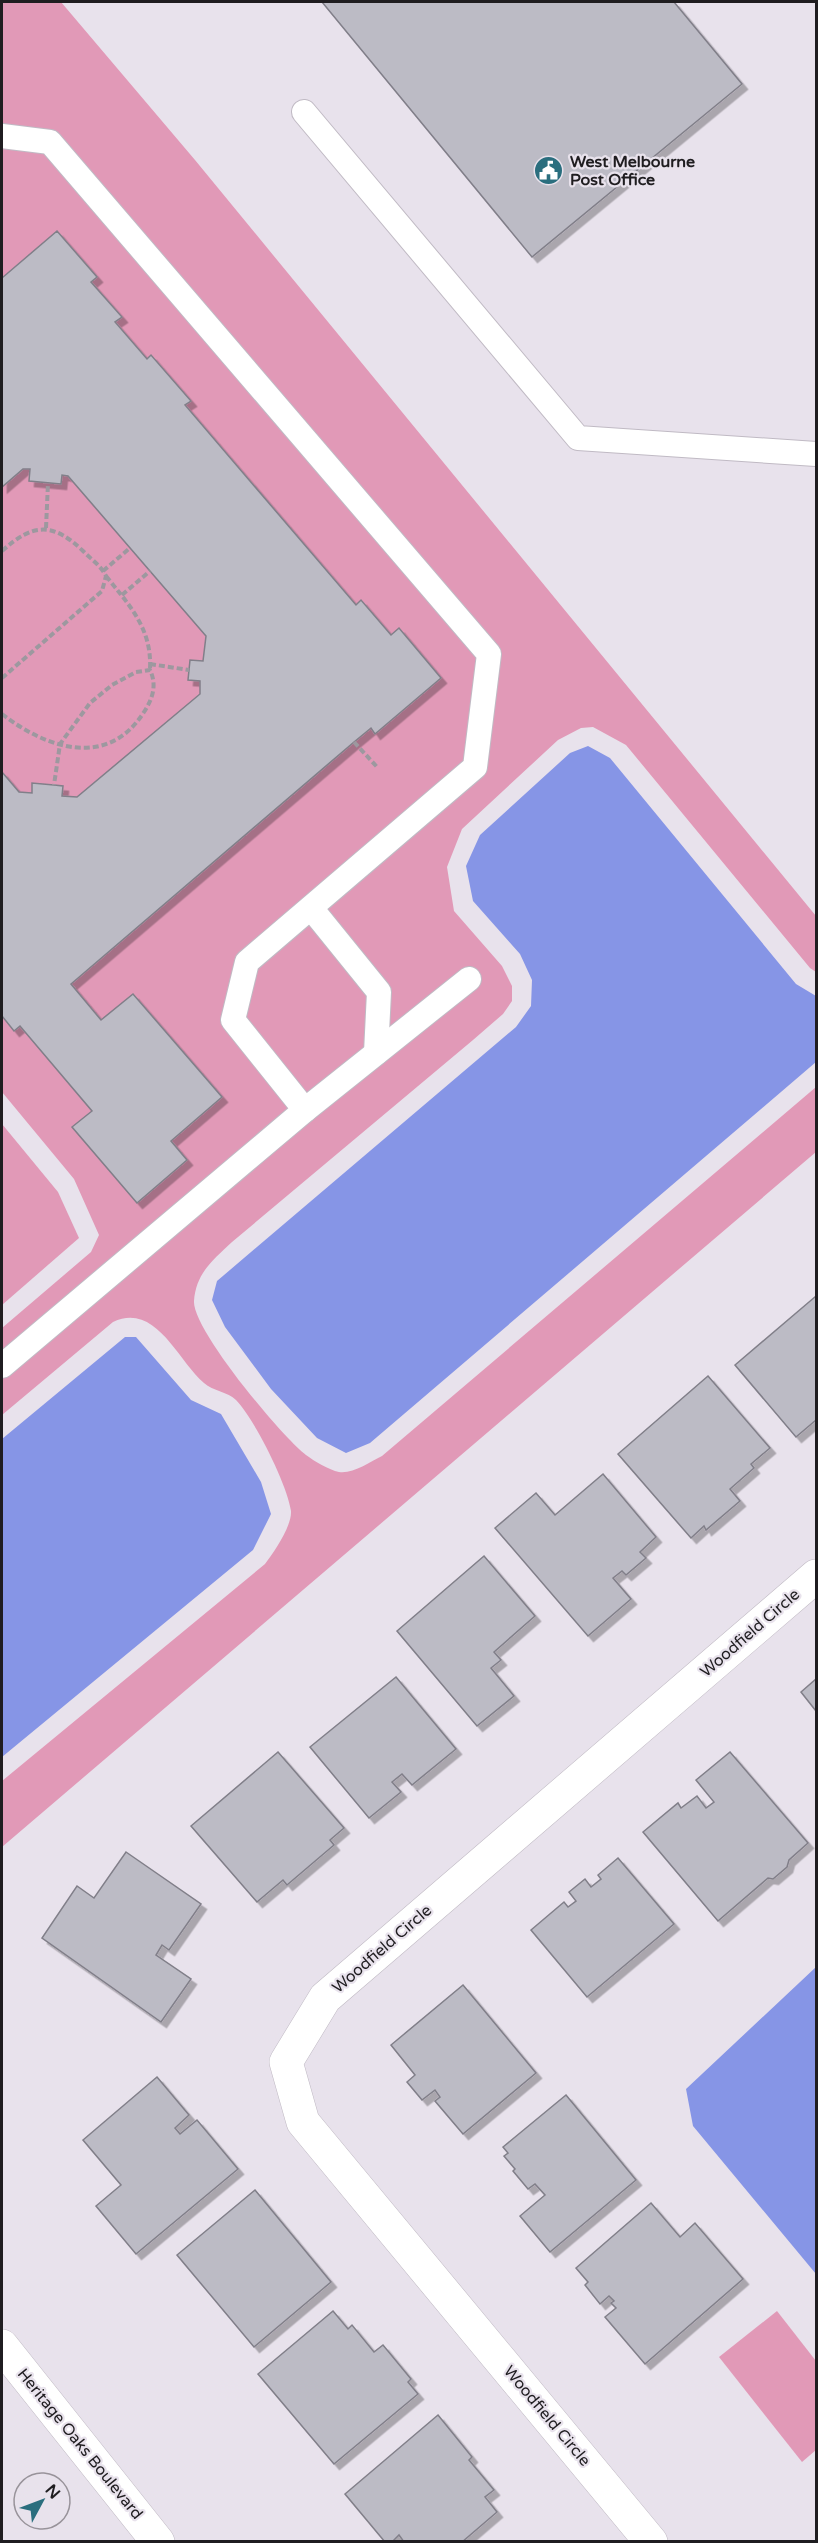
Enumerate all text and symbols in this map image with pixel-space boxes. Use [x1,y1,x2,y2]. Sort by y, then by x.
place label: West Melbourne Post Office [570,152,695,190]
public building icon: West Melbourne Post Office [533,155,565,187]
street label: Woodfield Circle [696,1584,804,1682]
street label: Woodfield Circle [328,1900,436,1998]
street label: Woodfield Circle [499,2362,595,2470]
street label: Heritage Oaks Boulevard [13,2364,147,2524]
north arrow [12,2471,72,2531]
text: N [41,2480,64,2503]

